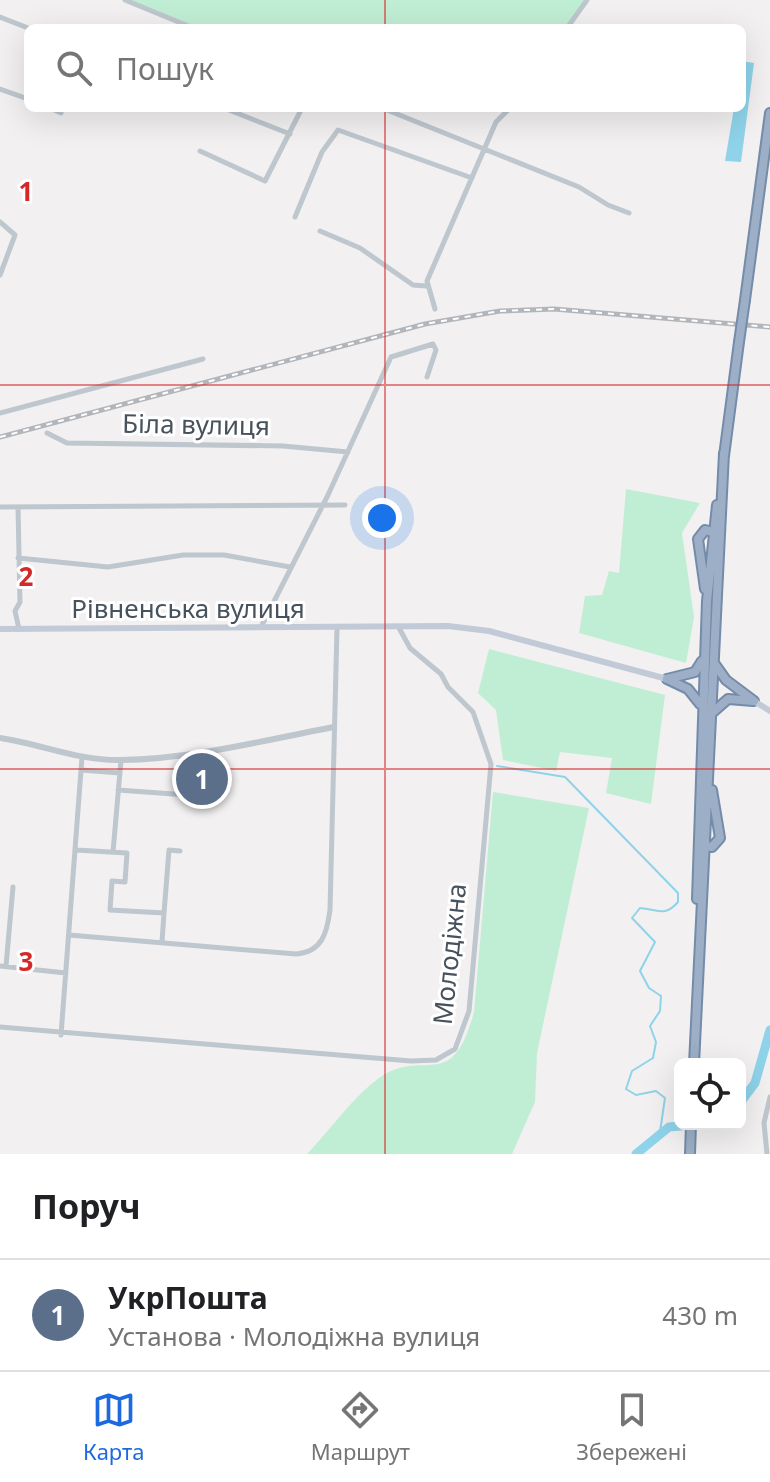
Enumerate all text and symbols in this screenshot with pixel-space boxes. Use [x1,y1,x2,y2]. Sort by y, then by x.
search box [24,24,746,112]
icon: search [52,46,96,90]
text: Пошук [116,48,214,89]
text: 1 [19,173,33,209]
street label: Біла вулиця [122,405,270,443]
your location [362,498,402,538]
text: 2 [19,558,34,594]
street label: Рівненська вулиця [71,590,305,626]
pin: 1 [176,749,228,809]
street label: Молодіжна [424,881,474,1026]
text: 3 [19,943,33,979]
map controls [674,1058,746,1130]
button: locate [674,1058,746,1130]
text: Поруч [32,1183,141,1229]
text: УкрПошта [108,1277,268,1318]
text: 1 [51,1297,65,1333]
text: 430 m [662,1297,738,1333]
text: Установа · Молодіжна вулиця [108,1318,480,1354]
tab: Карта [83,1388,145,1466]
tab: Маршрут [311,1388,410,1466]
tab: Збережені [576,1388,687,1466]

